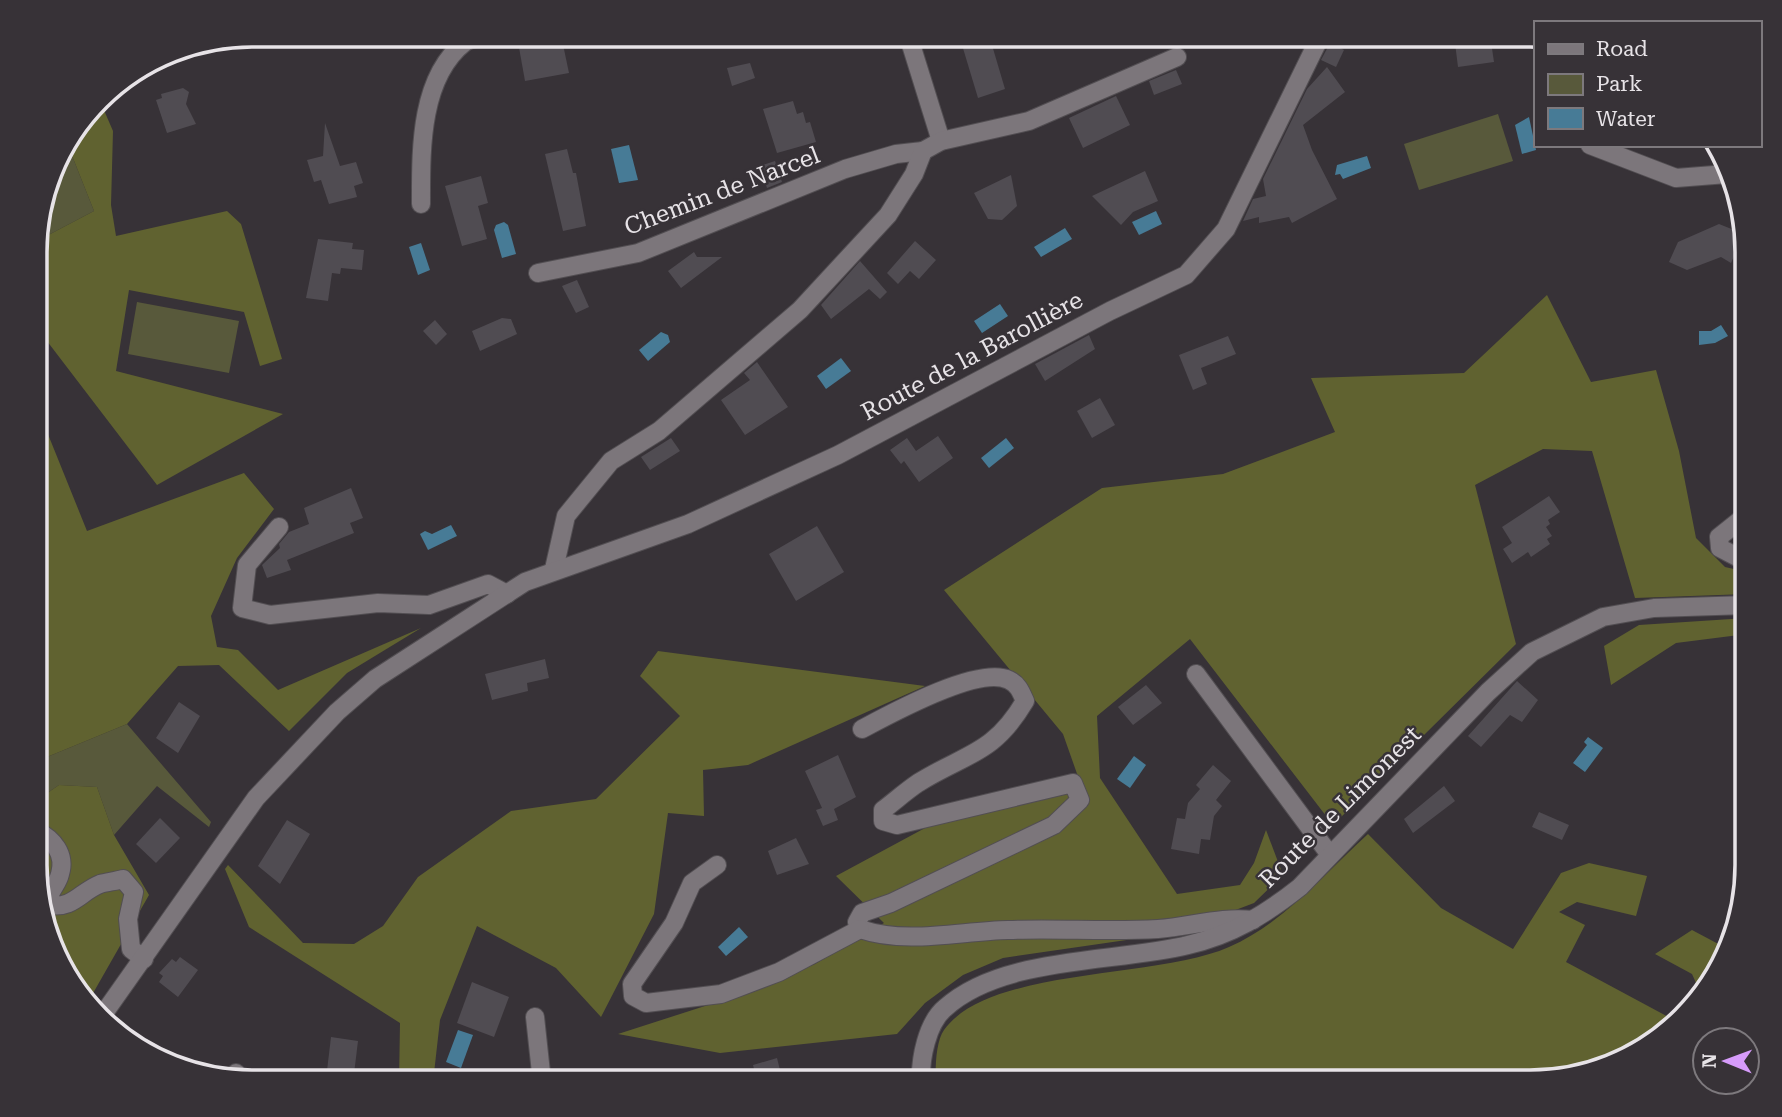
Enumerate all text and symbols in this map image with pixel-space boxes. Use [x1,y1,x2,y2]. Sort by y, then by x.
legend [1534,21,1761,147]
text: Road [1596,37,1648,61]
text: Park [1596,72,1642,96]
text: Water [1596,107,1656,131]
street label: Chemin de Narcel [620,141,824,241]
street label: Route de la Barollière [856,286,1088,426]
street label: Route de Limonest [1253,720,1427,894]
north arrow [1691,1026,1761,1096]
text: N [1698,1053,1721,1068]

